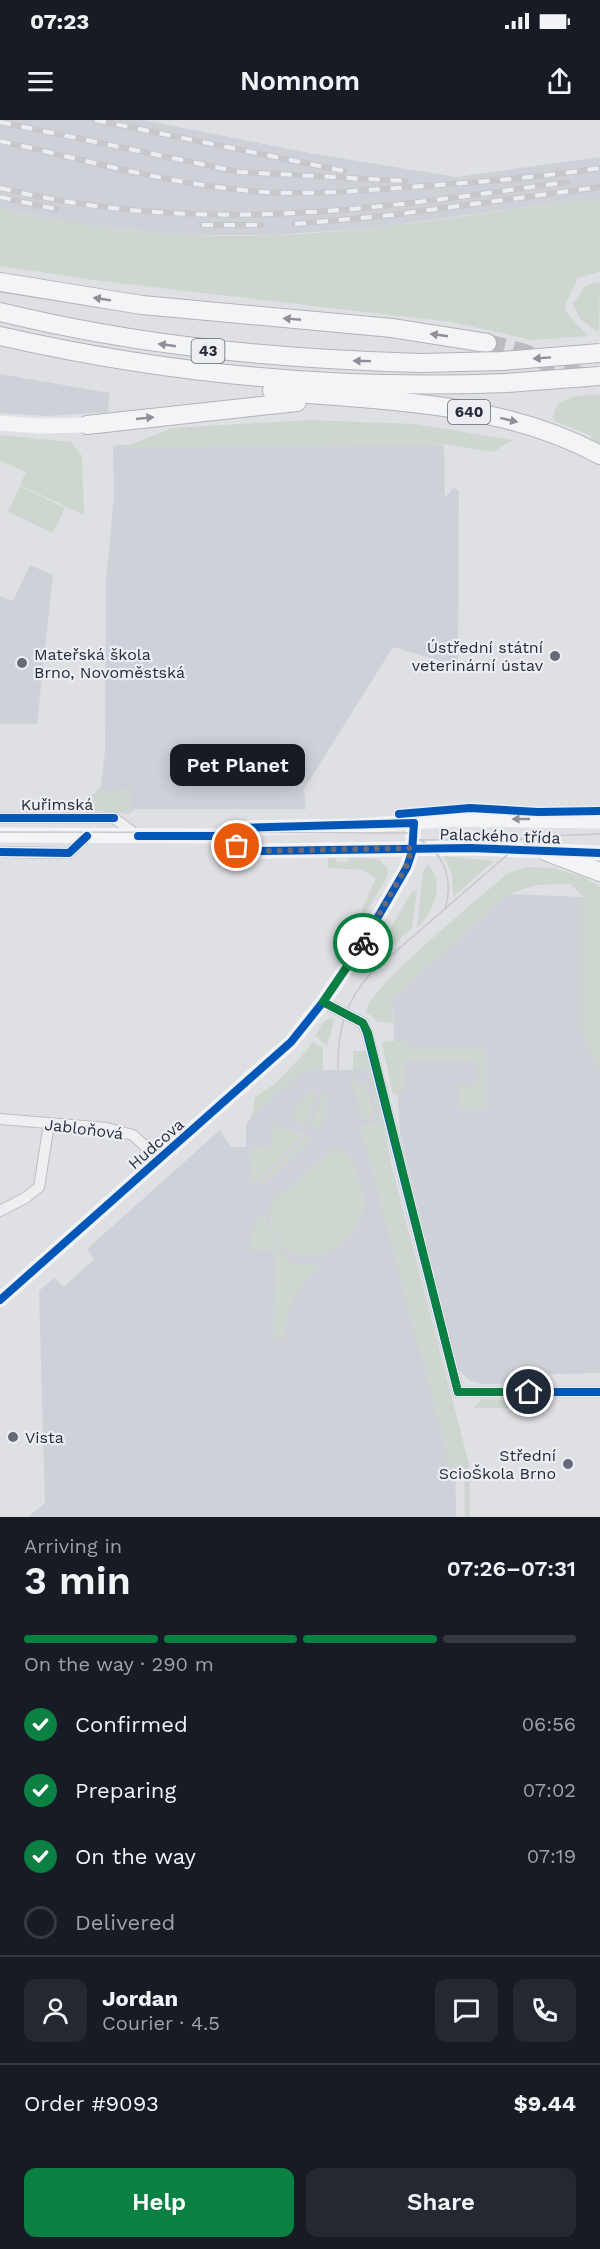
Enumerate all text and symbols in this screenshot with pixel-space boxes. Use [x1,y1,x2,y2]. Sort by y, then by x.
text: 07:23 [30,9,89,34]
icon: menu [24,65,57,98]
text: Nomnom [240,65,360,97]
icon: share [543,65,576,98]
one-way arrow [92,294,111,303]
one-way arrow [282,314,301,324]
one-way arrow [430,330,449,339]
road number: 43 [192,339,224,363]
one-way arrow [158,340,177,349]
one-way arrow [532,353,551,362]
one-way arrow [352,356,371,366]
road number: 640 [448,400,490,424]
one-way arrow [136,413,155,423]
one-way arrow [500,415,518,425]
place label: Ústřední státní veterinární ústav [412,638,544,675]
place label: Mateřská škola Brno, Novoměstská [34,645,185,682]
marker: Ústřední státní veterinární ústav [548,649,562,663]
marker: Mateřská škola Brno, Novoměstská [15,656,29,670]
callout: Pet Planet [170,744,304,786]
text: Pet Planet [186,753,289,777]
street label: Kuřimská [21,795,93,814]
one-way arrow [511,814,530,824]
pin [211,820,262,871]
street label: Palackého třída [439,824,561,848]
icon: bag [220,829,253,862]
courier [333,913,393,973]
icon: bike [347,927,380,960]
street label: Jabloňová [44,1115,124,1143]
street label: Hudcova [124,1115,188,1173]
pin [503,1366,554,1417]
icon: home [512,1375,545,1408]
place label: Vista [25,1428,64,1447]
marker: Vista [6,1430,20,1444]
place label: Střední ScioŠkola Brno [439,1446,556,1483]
marker: Střední ScioŠkola Brno [561,1457,575,1471]
text: Arriving in [24,1534,122,1558]
text: 07:26–07:31 [447,1556,576,1581]
text: 3 min [24,1558,131,1603]
text: On the way · 290 m [24,1652,214,1676]
icon: check [24,1708,57,1741]
text: Confirmed [75,1712,188,1737]
text: 06:56 [522,1712,576,1736]
icon: check [24,1774,57,1807]
text: Preparing [75,1778,176,1803]
text: 07:02 [523,1778,576,1802]
icon: check [24,1840,57,1873]
text: On the way [75,1844,196,1869]
text: 07:19 [527,1844,576,1868]
text: Delivered [75,1910,175,1935]
button: person [24,1979,87,2042]
button: chat [435,1979,498,2042]
button: phone [513,1979,576,2042]
text: Jordan [102,1986,178,2011]
text: Courier · 4.5 [102,2011,220,2035]
text: Order #9093 [24,2091,159,2116]
text: $9.44 [514,2091,576,2116]
button: Help [24,2168,294,2237]
button: Share [306,2168,576,2237]

